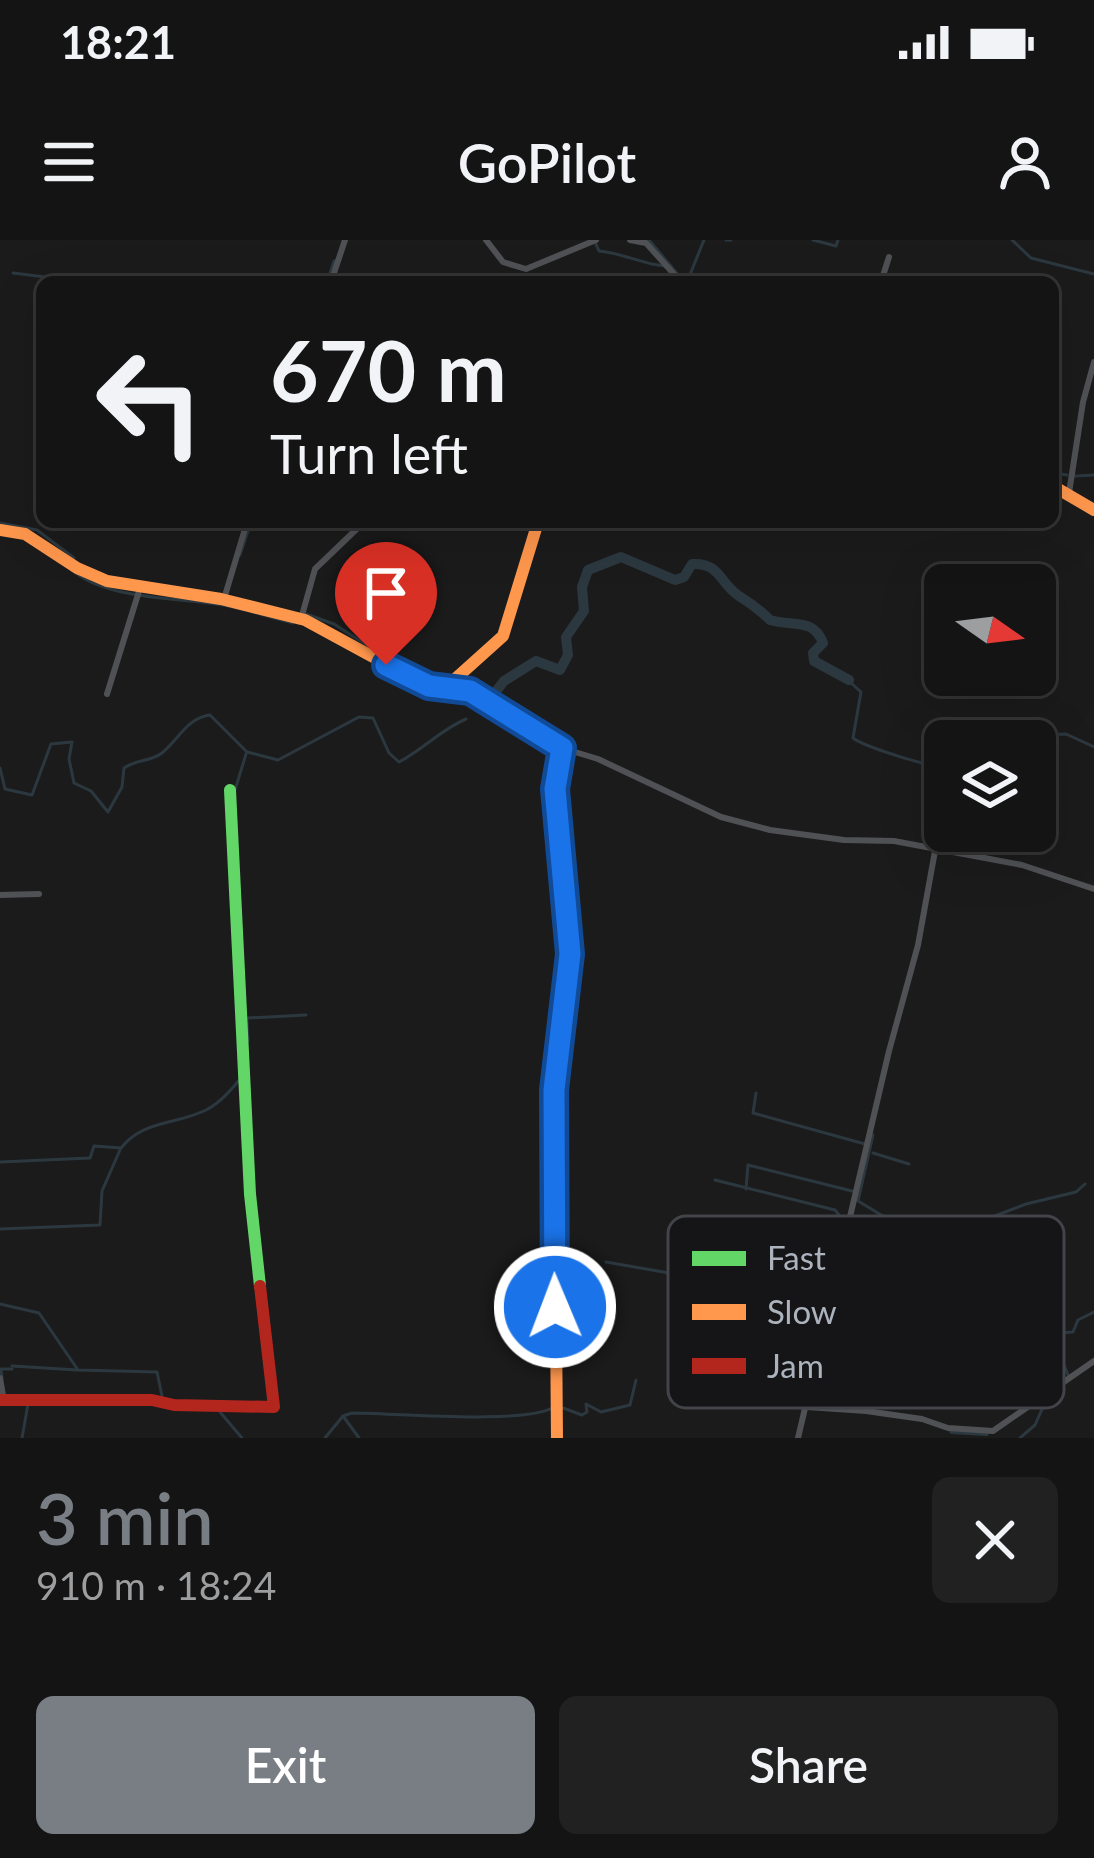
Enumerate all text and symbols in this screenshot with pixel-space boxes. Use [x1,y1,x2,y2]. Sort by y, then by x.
text: 18:21 [60,15,176,69]
icon: menu [36,129,102,195]
icon: person [992,129,1058,195]
text: GoPilot [458,130,636,195]
text: 670 m [270,319,507,420]
icon: left [72,324,228,480]
text: Turn left [270,421,468,486]
pin [335,542,437,665]
icon: arrive [353,560,419,626]
north arrow [924,564,1056,696]
map controls [924,564,1056,852]
button: layers [924,720,1056,852]
legend [668,1216,1064,1408]
text: Fast [767,1237,826,1277]
position arrow [492,1244,618,1370]
text: Slow [767,1291,837,1331]
text: Jam [767,1345,824,1385]
text: 3 min [36,1474,214,1560]
button: close [932,1477,1058,1603]
text: 910 m · 18:24 [36,1562,276,1608]
button: Exit [36,1696,535,1834]
button: Share [559,1696,1058,1834]

